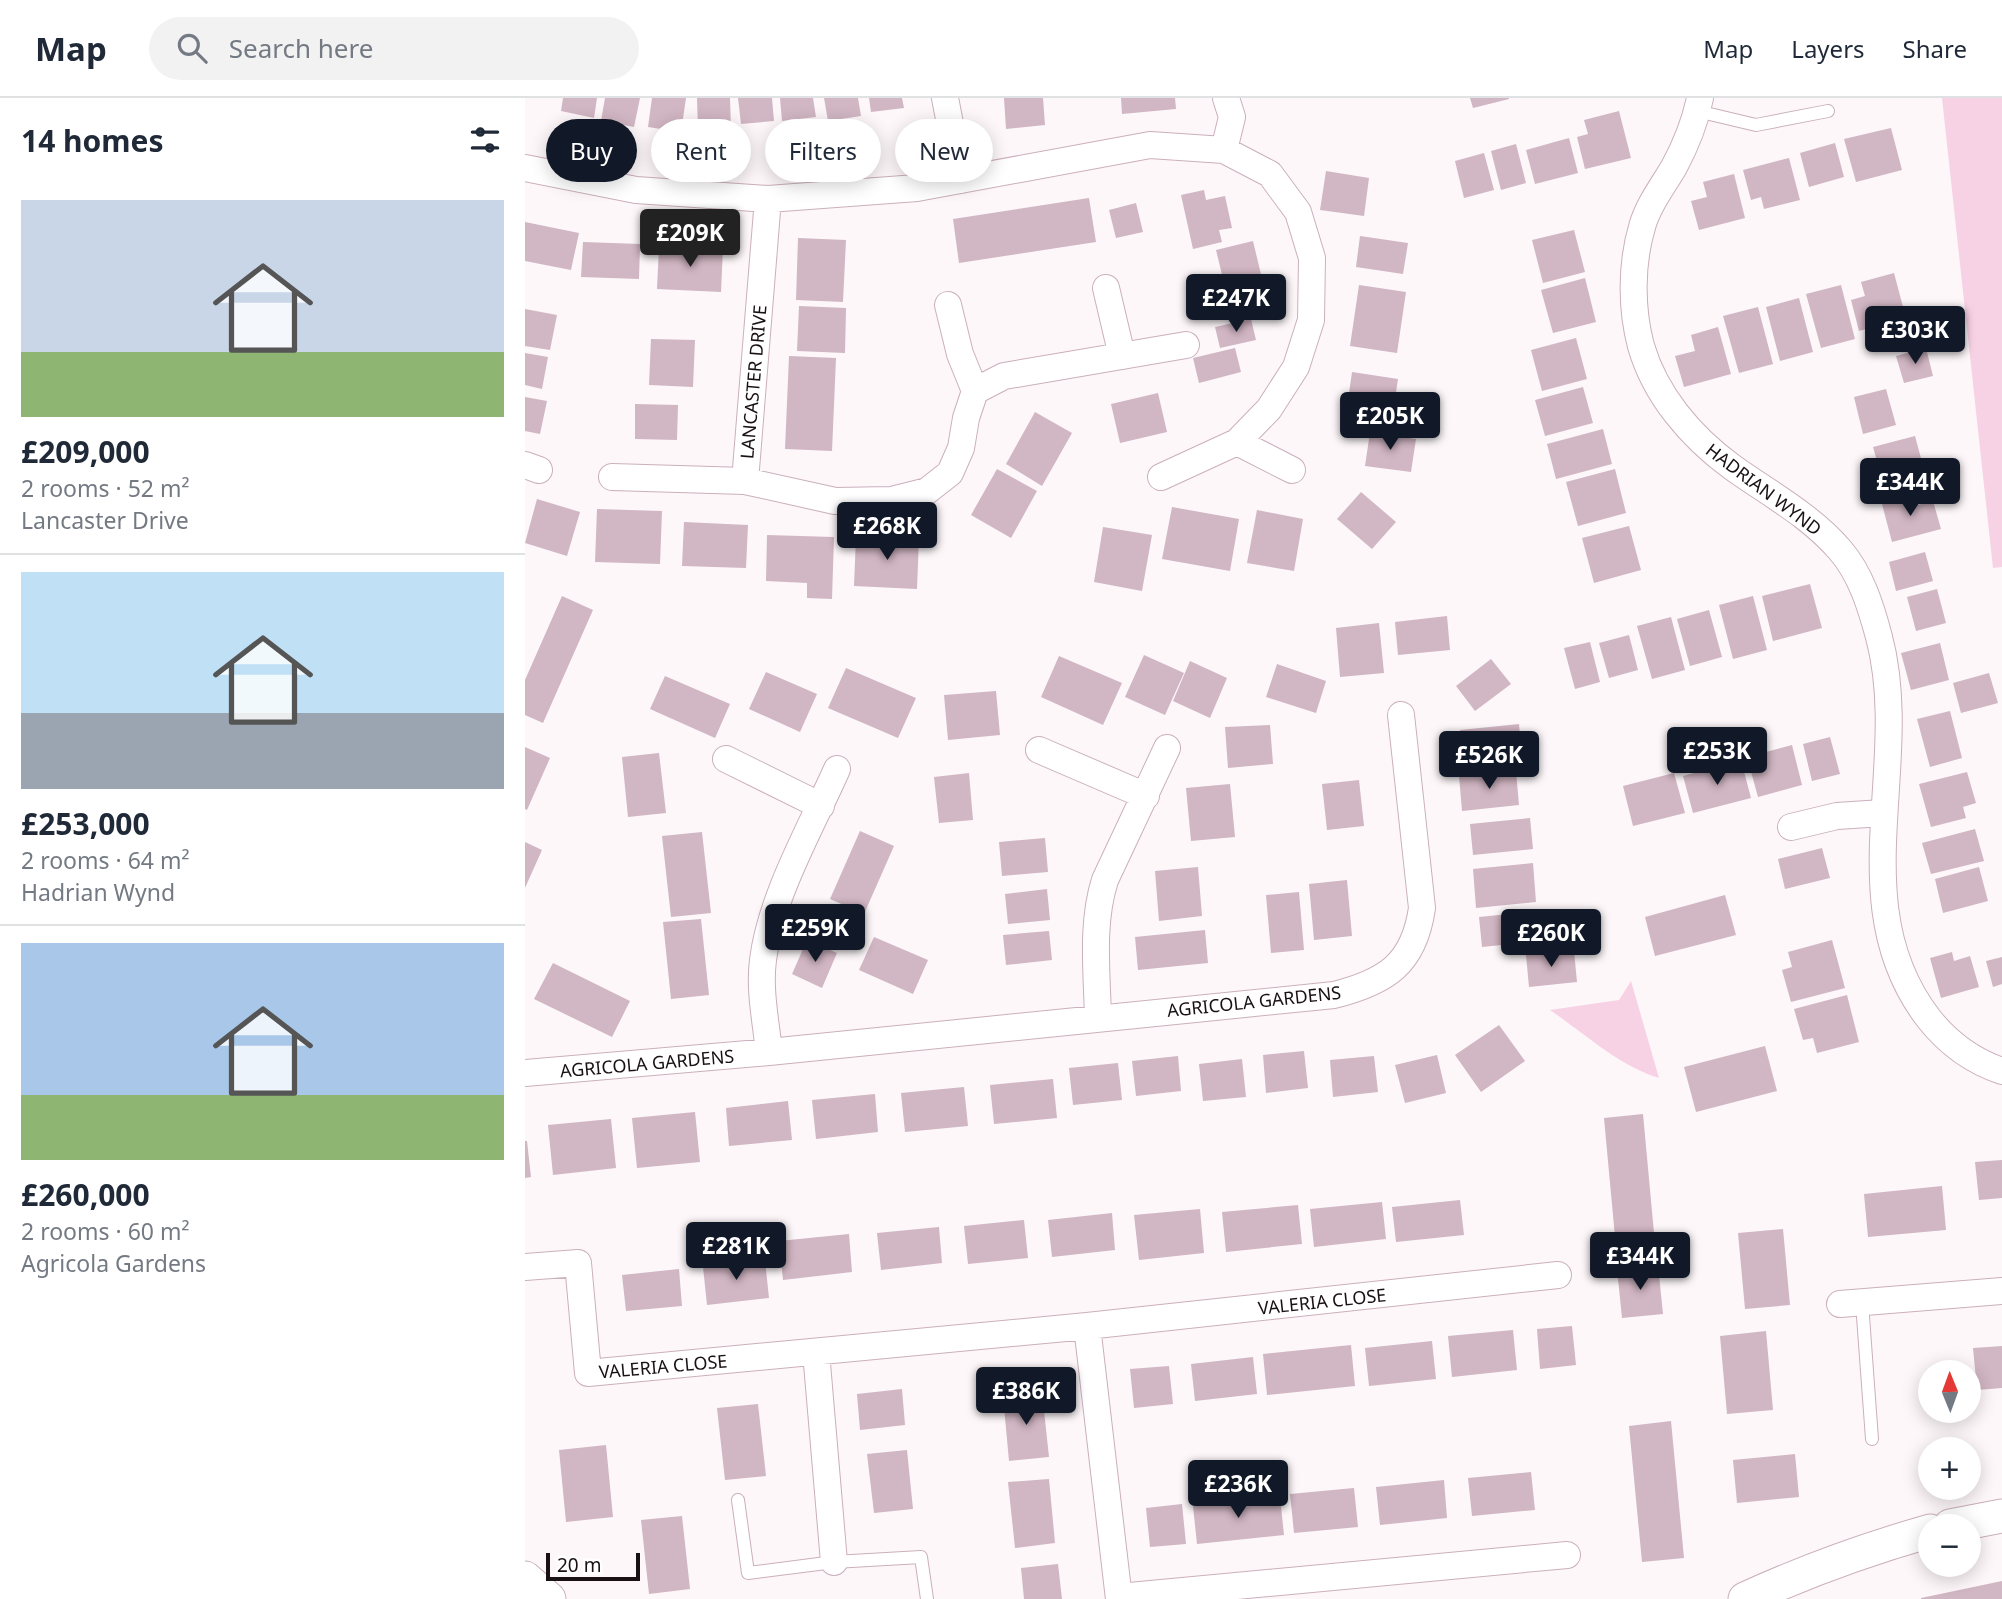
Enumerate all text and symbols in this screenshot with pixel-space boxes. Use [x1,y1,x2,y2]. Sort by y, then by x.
search box [149,17,639,80]
text: Map [35,26,107,71]
icon: search [173,29,211,67]
text: Search here [229,30,373,66]
text: Map [1703,32,1753,65]
text: Layers [1791,32,1865,65]
text: Share [1903,32,1967,65]
chip: Buy [546,119,637,182]
chip: Rent [651,119,751,182]
chip: Filters [765,119,881,182]
chip: New [895,119,993,182]
text: 14 homes [21,120,164,161]
icon: filters [466,121,504,159]
pin: £209K [641,209,739,269]
text: £209K [656,216,724,248]
icon: home [200,245,326,371]
pin: £247K [1187,274,1285,334]
text: £247K [1202,281,1270,313]
street label: LANCASTER DRIVE [734,304,772,460]
pin: £303K [1866,306,1964,366]
text: £303K [1881,313,1949,345]
pin: £205K [1341,392,1439,452]
text: £205K [1356,399,1424,431]
text: £209,000 [21,431,150,472]
street label: HADRIAN WYND [1701,438,1827,540]
pin: £344K [1861,458,1959,518]
text: £344K [1876,465,1944,497]
text: 2 rooms · 52 m² [21,472,190,504]
pin: £268K [838,503,936,562]
text: Lancaster Drive [21,504,189,536]
text: £268K [853,509,921,541]
icon: home [200,617,326,743]
pin: £253K [1668,728,1766,787]
pin: £526K [1440,732,1538,791]
text: £253K [1683,734,1751,766]
text: £526K [1455,738,1523,770]
text: £253,000 [21,803,150,844]
text: 2 rooms · 64 m² [21,844,190,876]
text: Hadrian Wynd [21,876,175,908]
pin: £259K [766,904,864,964]
pin: £260K [1502,910,1600,969]
text: £259K [781,911,849,943]
text: £260K [1517,916,1585,948]
street label: AGRICOLA GARDENS [1166,980,1342,1022]
icon: home [200,988,326,1114]
street label: AGRICOLA GARDENS [559,1043,735,1083]
text: £260,000 [21,1174,150,1215]
text: 2 rooms · 60 m² [21,1215,190,1247]
pin: £281K [687,1222,785,1282]
text: £281K [702,1229,770,1261]
pin: £344K [1591,1232,1689,1292]
text: £344K [1606,1239,1674,1271]
text: Agricola Gardens [21,1247,206,1279]
street label: VALERIA CLOSE [1257,1282,1387,1320]
street label: VALERIA CLOSE [598,1348,728,1384]
north arrow [1918,1360,1981,1423]
map controls [1918,1360,1981,1577]
pin: £386K [977,1368,1075,1427]
text: £386K [992,1374,1060,1406]
button: + [1918,1437,1981,1500]
pin: £236K [1189,1460,1287,1520]
text: £236K [1204,1467,1272,1499]
button: − [1918,1514,1981,1577]
scale bar [546,1550,641,1582]
text: 20 m [557,1552,601,1578]

